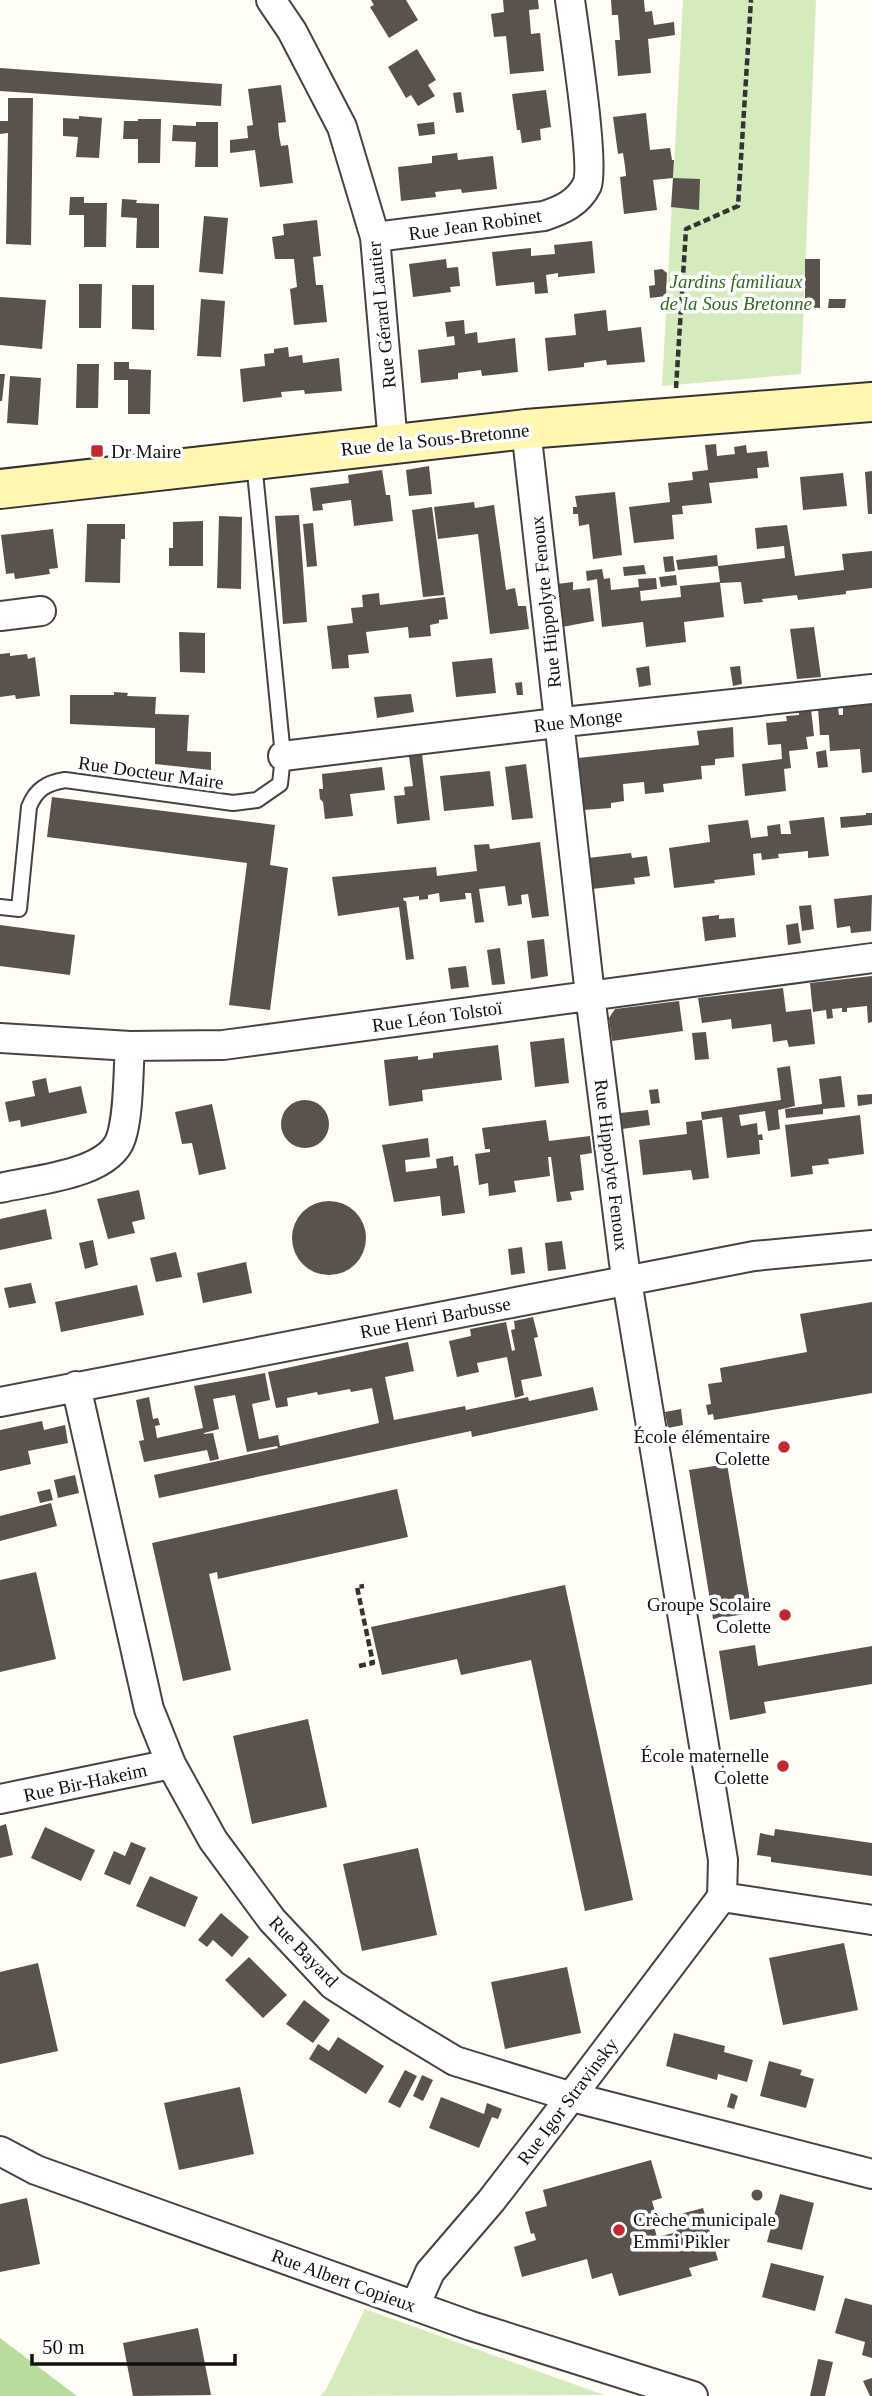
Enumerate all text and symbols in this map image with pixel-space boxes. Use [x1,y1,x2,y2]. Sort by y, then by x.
street label: Rue Jean Robinet [407,205,544,244]
street label: Rue Gérard Lautier [363,240,400,390]
park label: Jardins familiaux de la Sous Bretonne [660,271,812,314]
street label: Rue de la Sous-Bretonne [340,419,530,460]
place label: Dr Maire [111,441,181,462]
marker: Dr Maire [89,443,105,459]
street label: Rue Hippolyte Fenoux [526,514,565,689]
street label: Rue Monge [533,705,624,736]
street label: Rue Docteur Maire [77,752,225,793]
street label: Rue Léon Tolstoï [371,997,504,1036]
street label: Rue Hippolyte Fenoux [591,1078,633,1253]
street label: Rue Henri Barbusse [358,1293,512,1342]
place label: École élémentaire Colette [633,1426,770,1469]
marker: École élémentaire Colette [776,1439,792,1455]
place label: Groupe Scolaire Colette [647,1594,771,1637]
marker: Groupe Scolaire Colette [777,1607,793,1623]
place label: École maternelle Colette [641,1745,769,1788]
marker: École maternelle Colette [775,1758,791,1774]
street label: Rue Bir-Hakeim [21,1759,149,1806]
street label: Rue Bayard [265,1912,343,1991]
street label: Rue Igor Stravinsky [513,2033,622,2169]
place label: Crèche municipale Emmi Pikler [633,2209,776,2252]
marker: Crèche municipale Emmi Pikler [611,2222,627,2238]
street label: Rue Albert Copieux [269,2245,419,2316]
scale bar [32,2322,234,2366]
text: 50 m [42,2335,85,2359]

